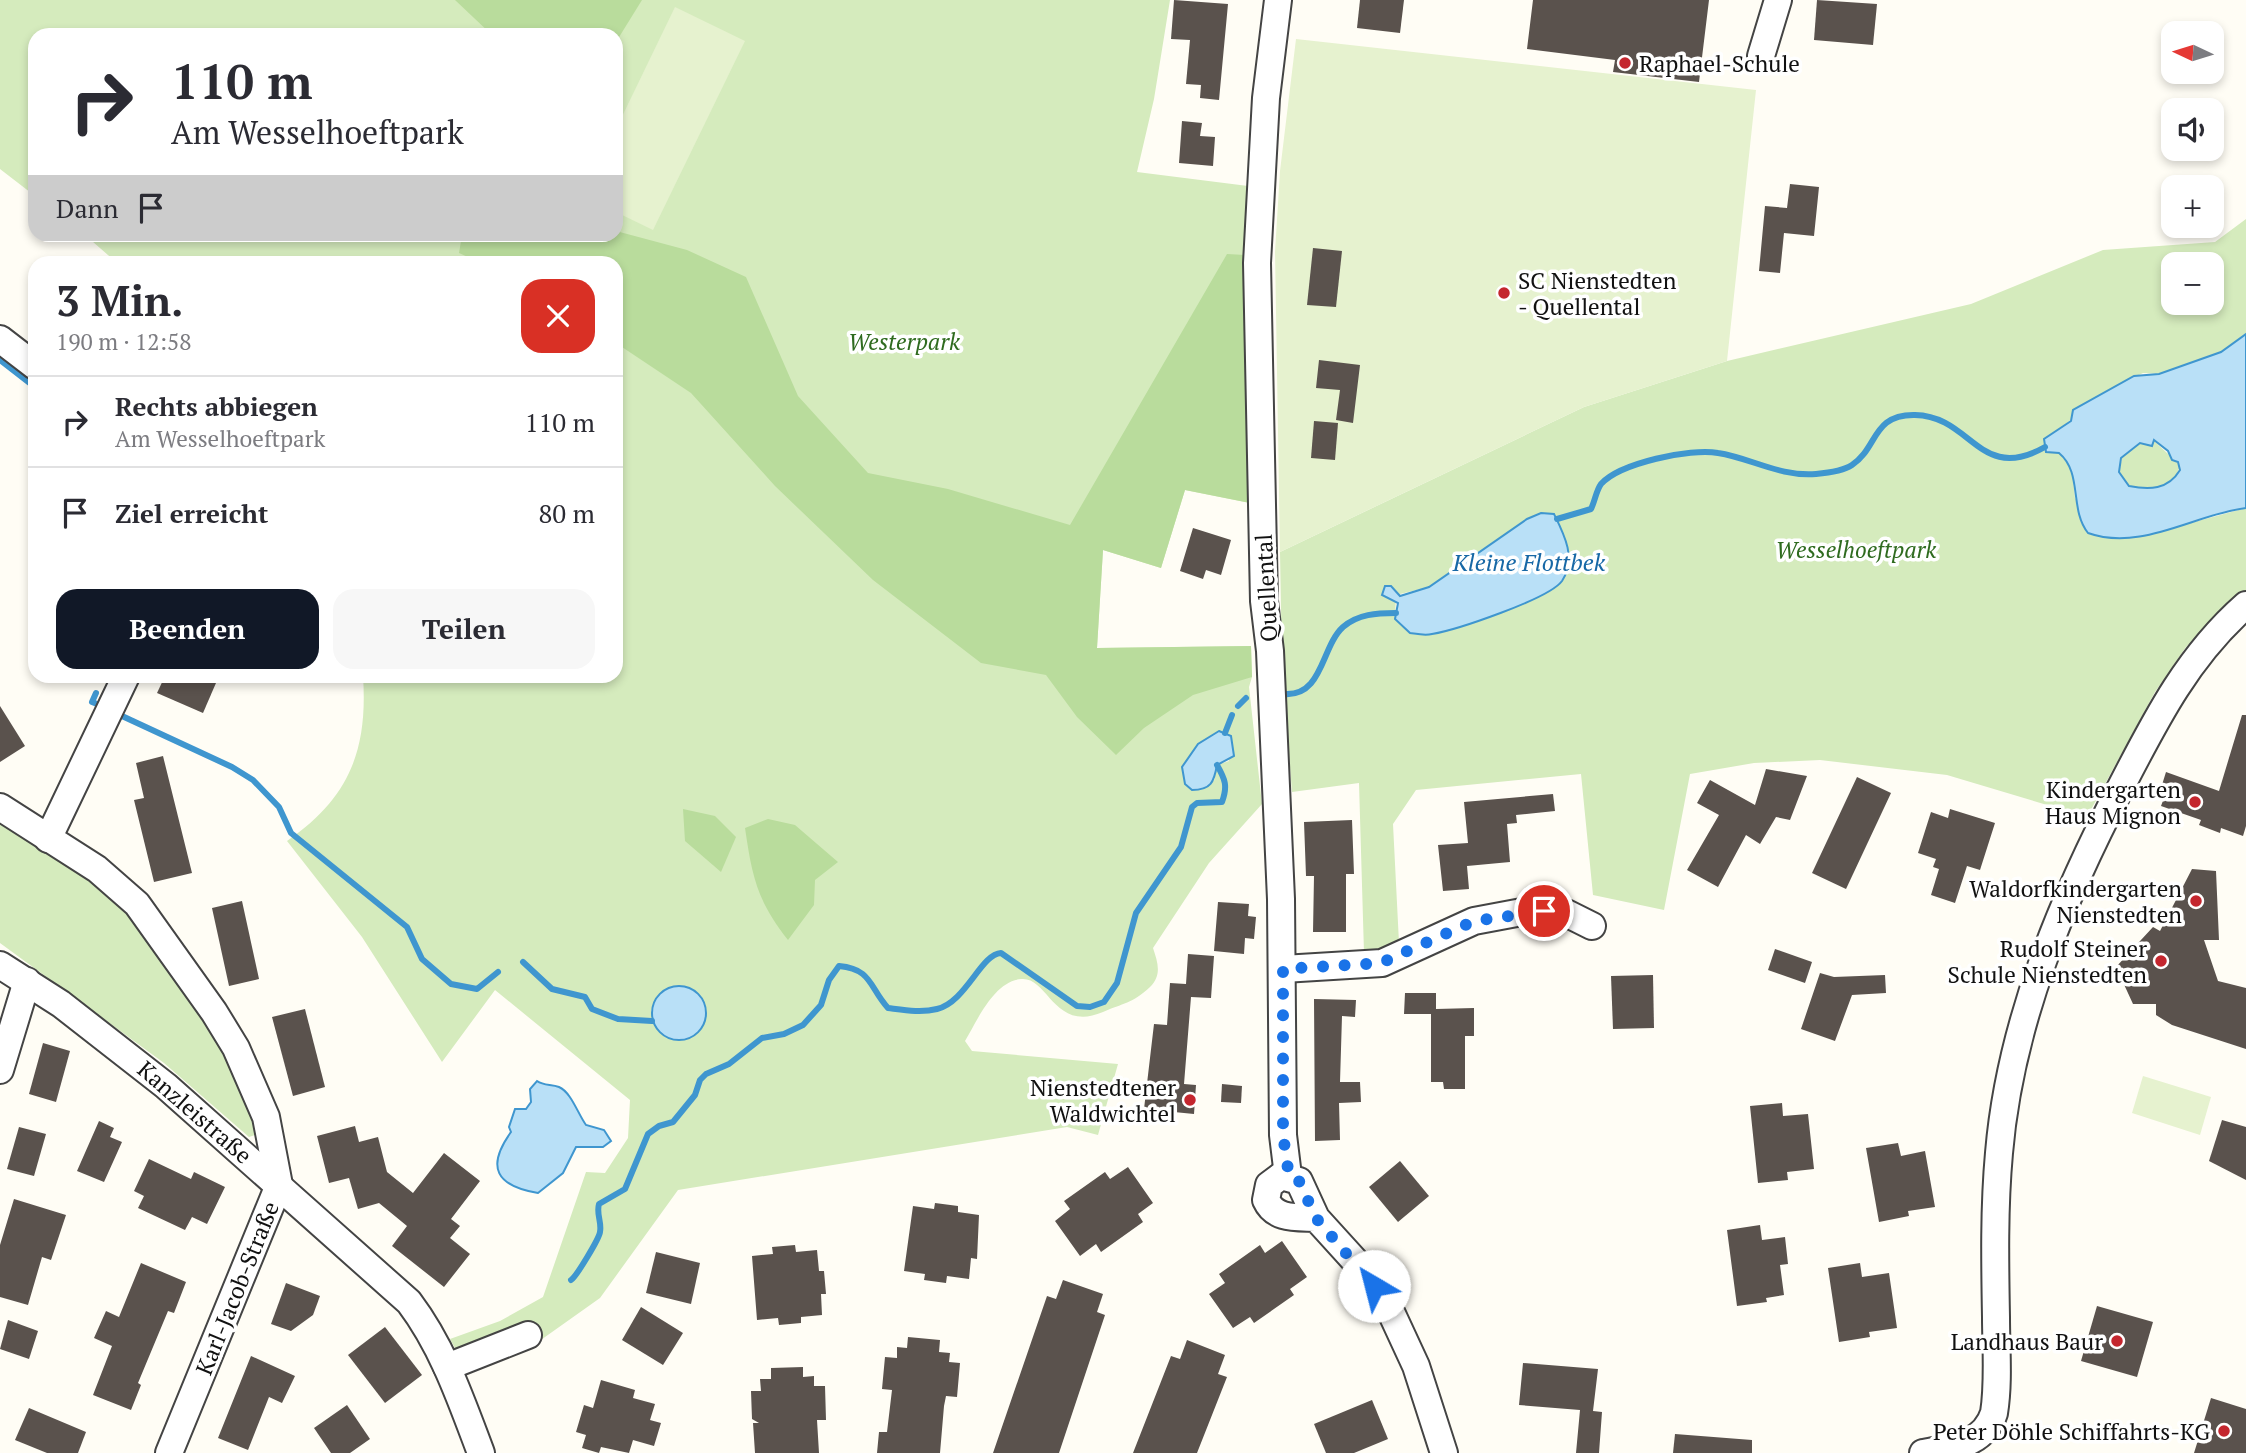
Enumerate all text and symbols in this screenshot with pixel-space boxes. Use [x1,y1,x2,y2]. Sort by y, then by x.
north arrow [2161,21,2224,84]
map controls [2161,21,2224,315]
text: 110 m [171,48,313,113]
place label: Raphael-Schule [1639,48,1800,79]
marker: Raphael-Schule [1617,55,1633,71]
icon: right [56,56,147,147]
button: sound [2161,98,2224,161]
text: Am Wesselhoeftpark [171,111,464,153]
button: + [2161,175,2224,238]
icon: arrive [132,189,170,227]
text: Dann [56,191,118,225]
button: − [2161,252,2224,315]
place label: SC Nienstedten - Quellental [1518,265,1677,322]
text: 3 Min. [56,272,184,328]
button: close [521,279,595,353]
marker: SC Nienstedten - Quellental [1496,285,1512,301]
text: 190 m · 12:58 [56,326,191,357]
park label: Westerpark [848,326,961,357]
text: Rechts abbiegen [115,389,318,423]
icon: right [56,403,94,441]
text: 110 m [525,405,595,439]
text: Am Wesselhoeftpark [115,423,325,454]
icon: arrive [56,494,94,532]
text: Ziel erreicht [115,496,268,530]
text: 80 m [539,496,595,530]
street label: Quellental [1248,533,1284,643]
park label: Wesselhoeftpark [1776,534,1937,565]
water label: Kleine Flottbek [1452,546,1606,578]
button: Beenden [56,589,319,669]
button: Teilen [333,589,595,669]
place label: Kindergarten Haus Mignon [2045,774,2181,831]
marker: Kindergarten Haus Mignon [2187,794,2203,810]
place label: Waldorfkindergarten Nienstedten [1969,873,2182,930]
pin [1514,881,1574,941]
icon: arrive [1525,892,1563,930]
marker: Waldorfkindergarten Nienstedten [2188,893,2204,909]
place label: Rudolf Steiner Schule Nienstedten [1948,933,2147,990]
marker: Rudolf Steiner Schule Nienstedten [2153,953,2169,969]
street label: Kanzleistraße [131,1054,259,1170]
place label: Nienstedtener Waldwichtel [1030,1072,1176,1129]
marker: Nienstedtener Waldwichtel [1182,1092,1198,1108]
street label: Karl-Jacob-Straße [188,1197,286,1379]
position arrow [1337,1249,1411,1323]
place label: Landhaus Baur [1951,1326,2103,1357]
marker: Landhaus Baur [2109,1333,2125,1349]
place label: Peter Döhle Schiffahrts-KG [1933,1416,2210,1447]
marker: Peter Döhle Schiffahrts-KG [2216,1423,2232,1439]

